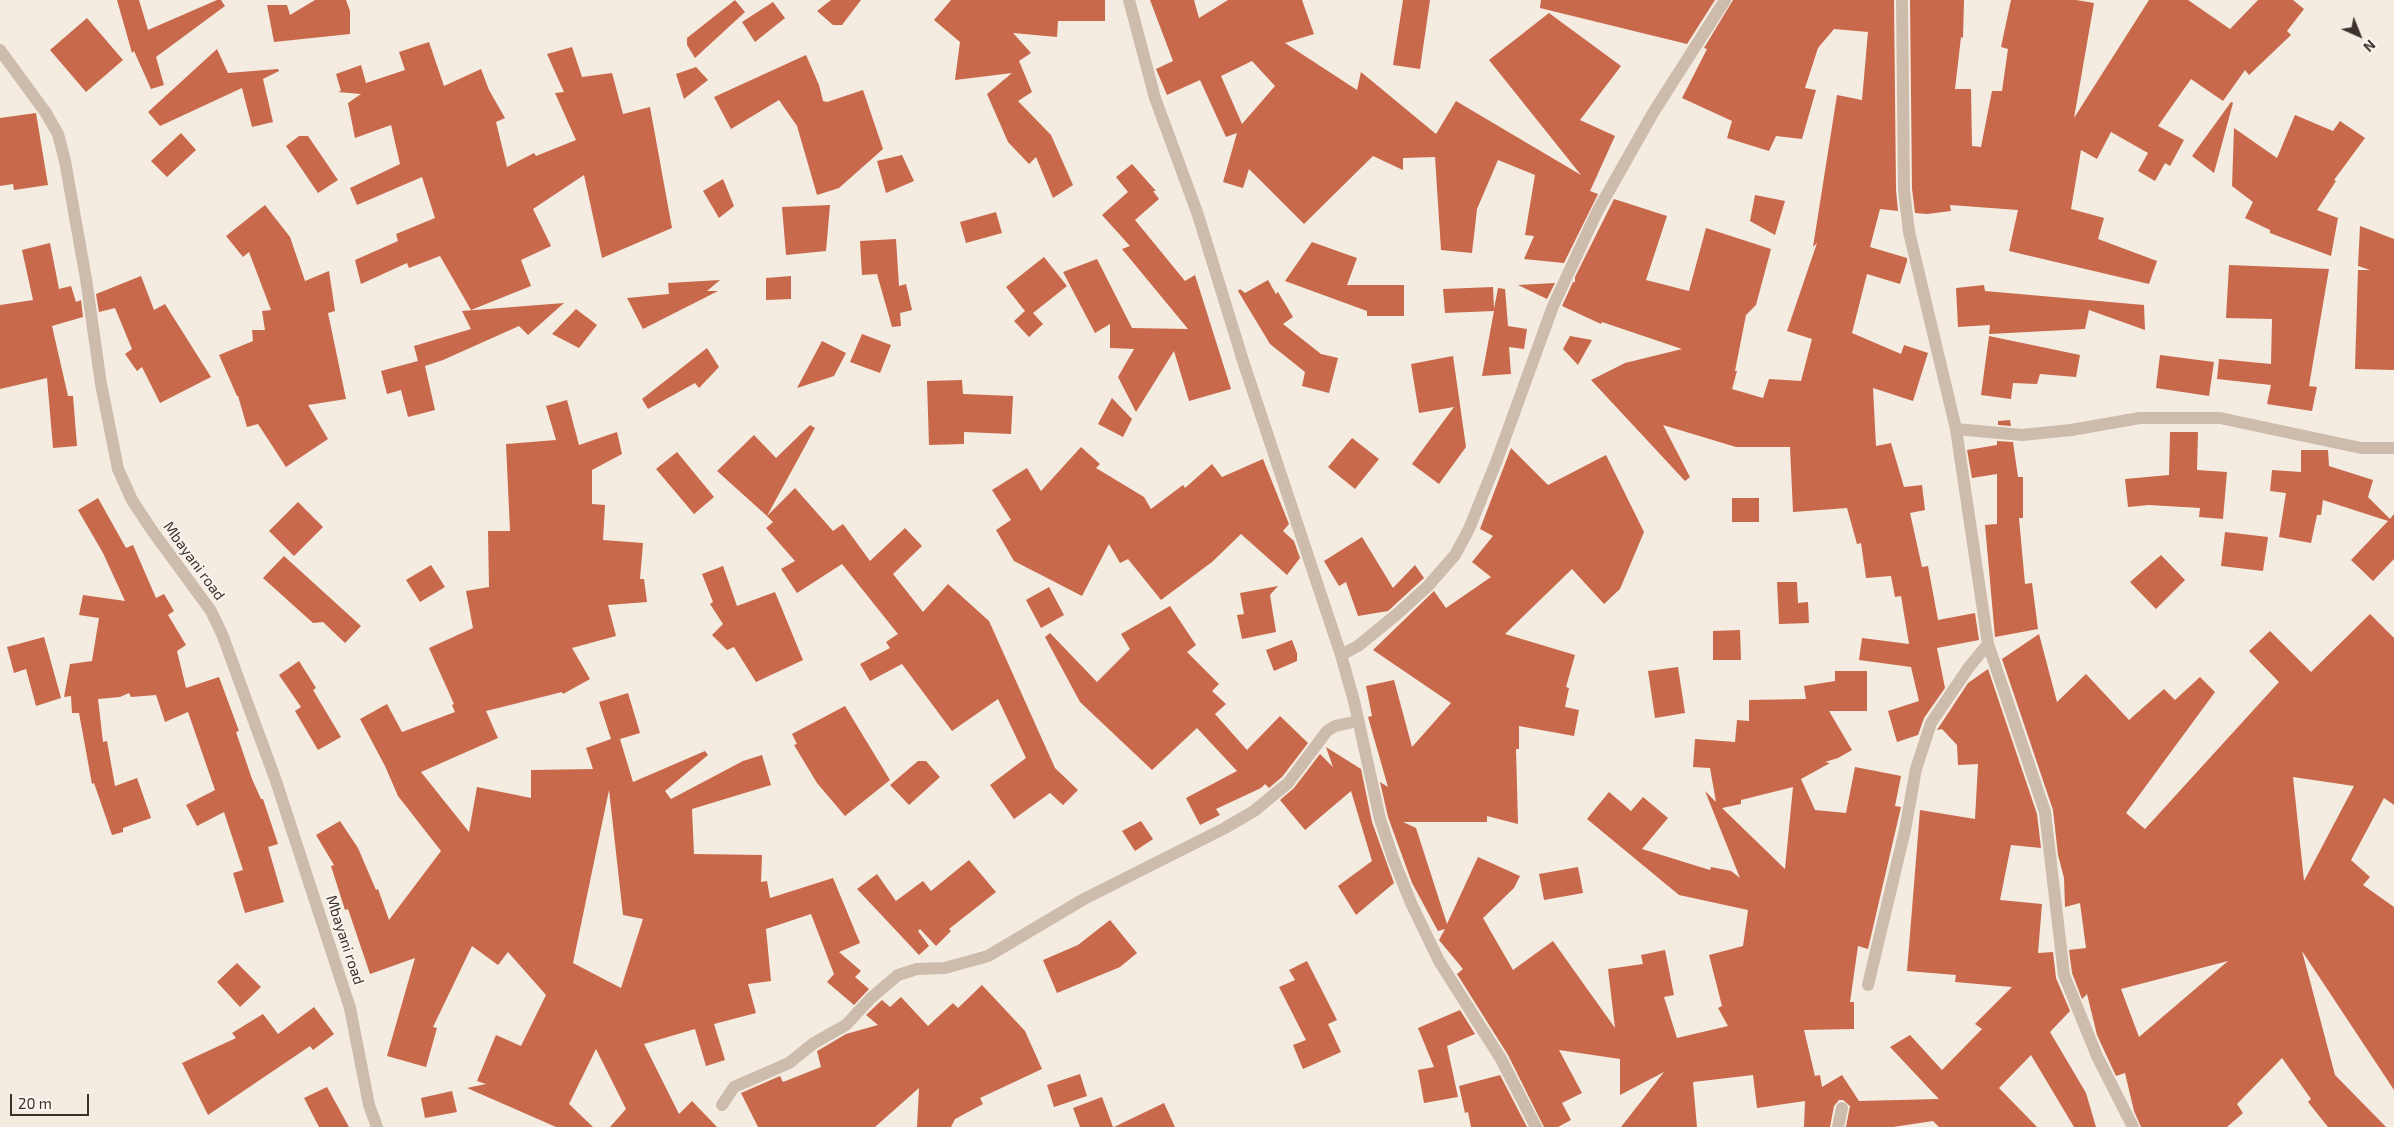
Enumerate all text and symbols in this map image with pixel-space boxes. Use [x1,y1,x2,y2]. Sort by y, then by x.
north arrow [2334,10,2384,60]
text: N [2360,37,2379,56]
street label: Mbayani road [159,518,229,604]
street label: Mbayani road [322,893,368,987]
scale bar [12,1084,91,1116]
text: 20 m [18,1094,52,1112]

